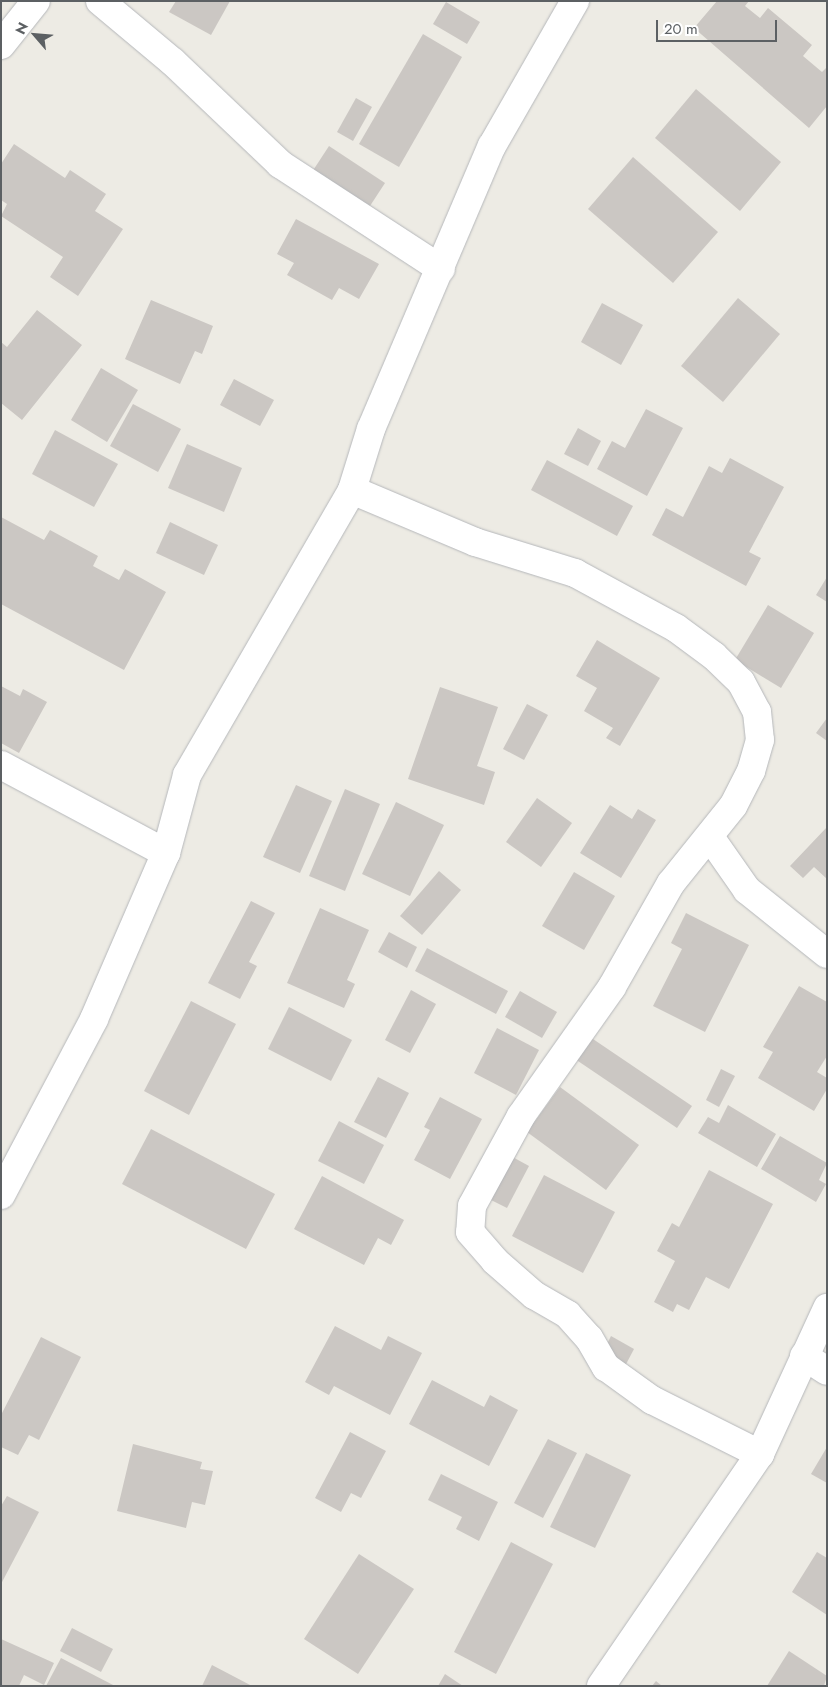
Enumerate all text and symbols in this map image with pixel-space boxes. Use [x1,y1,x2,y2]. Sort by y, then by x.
north arrow [10,10,60,60]
scale bar [658,10,779,42]
text: 20 m [664,18,698,40]
text: N [10,19,33,38]

